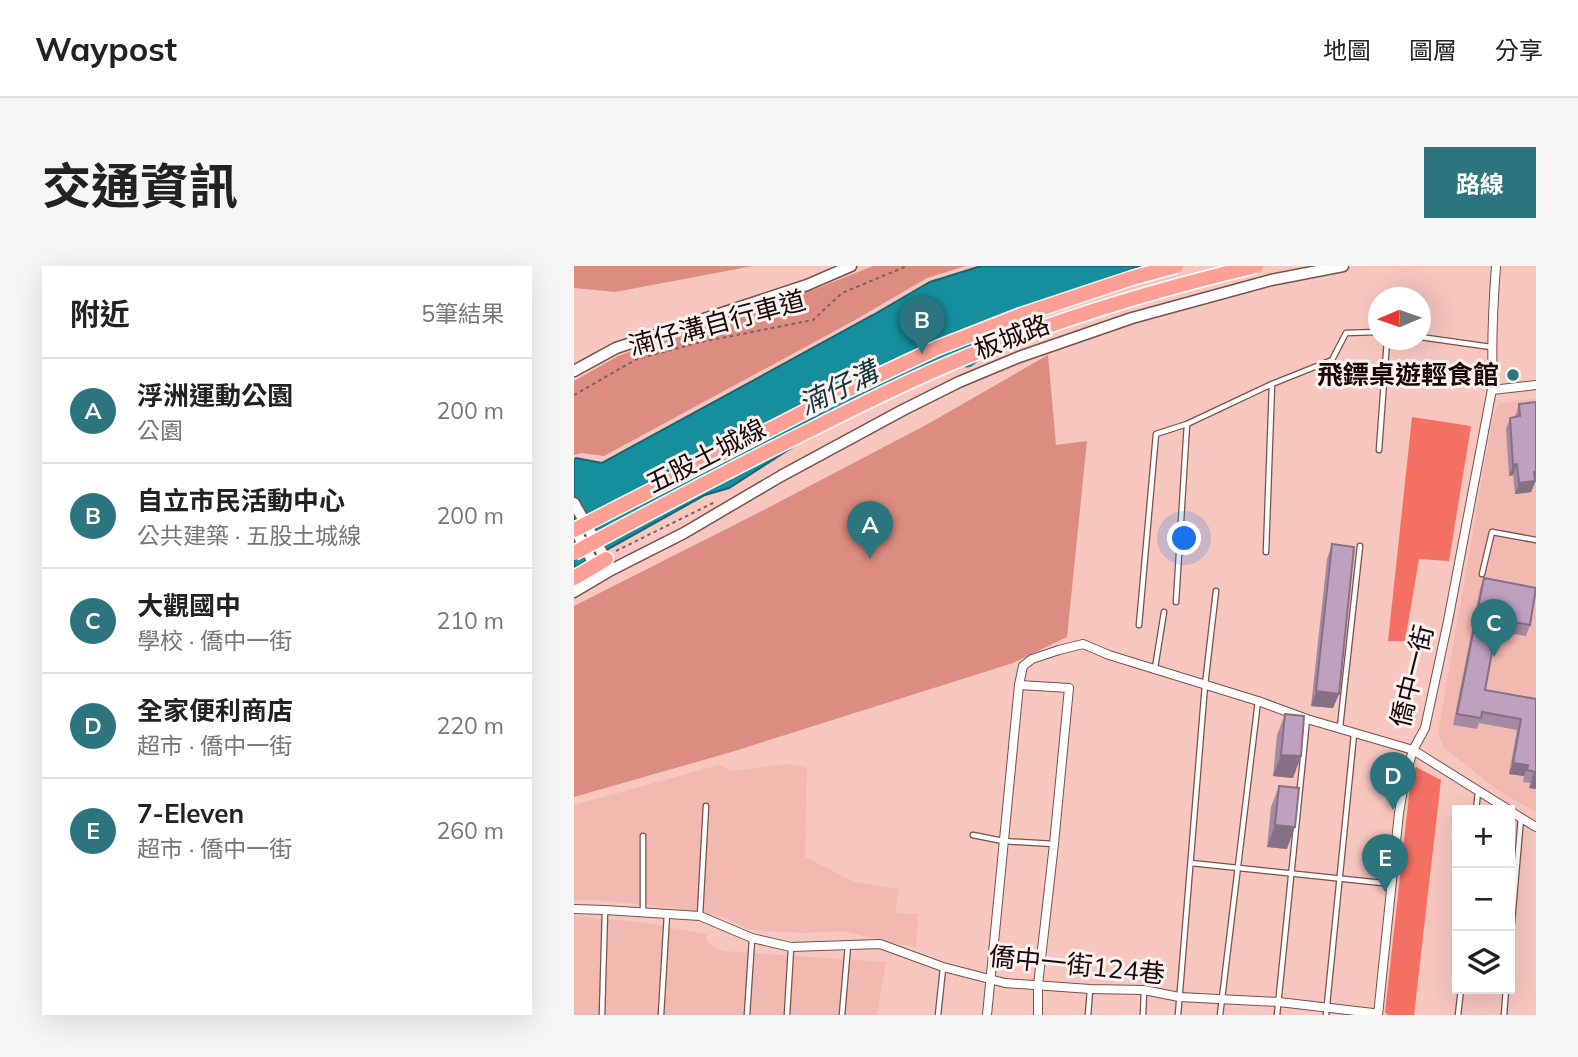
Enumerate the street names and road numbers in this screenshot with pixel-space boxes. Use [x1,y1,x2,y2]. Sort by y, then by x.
street label: 湳仔溝自行車道 [625,283,809,362]
street label: 板城路 [969,307,1054,366]
street label: 五股土城線 [640,411,771,500]
street label: 僑中一街 [1383,621,1440,730]
street label: 僑中一街124巷 [987,939,1167,990]

